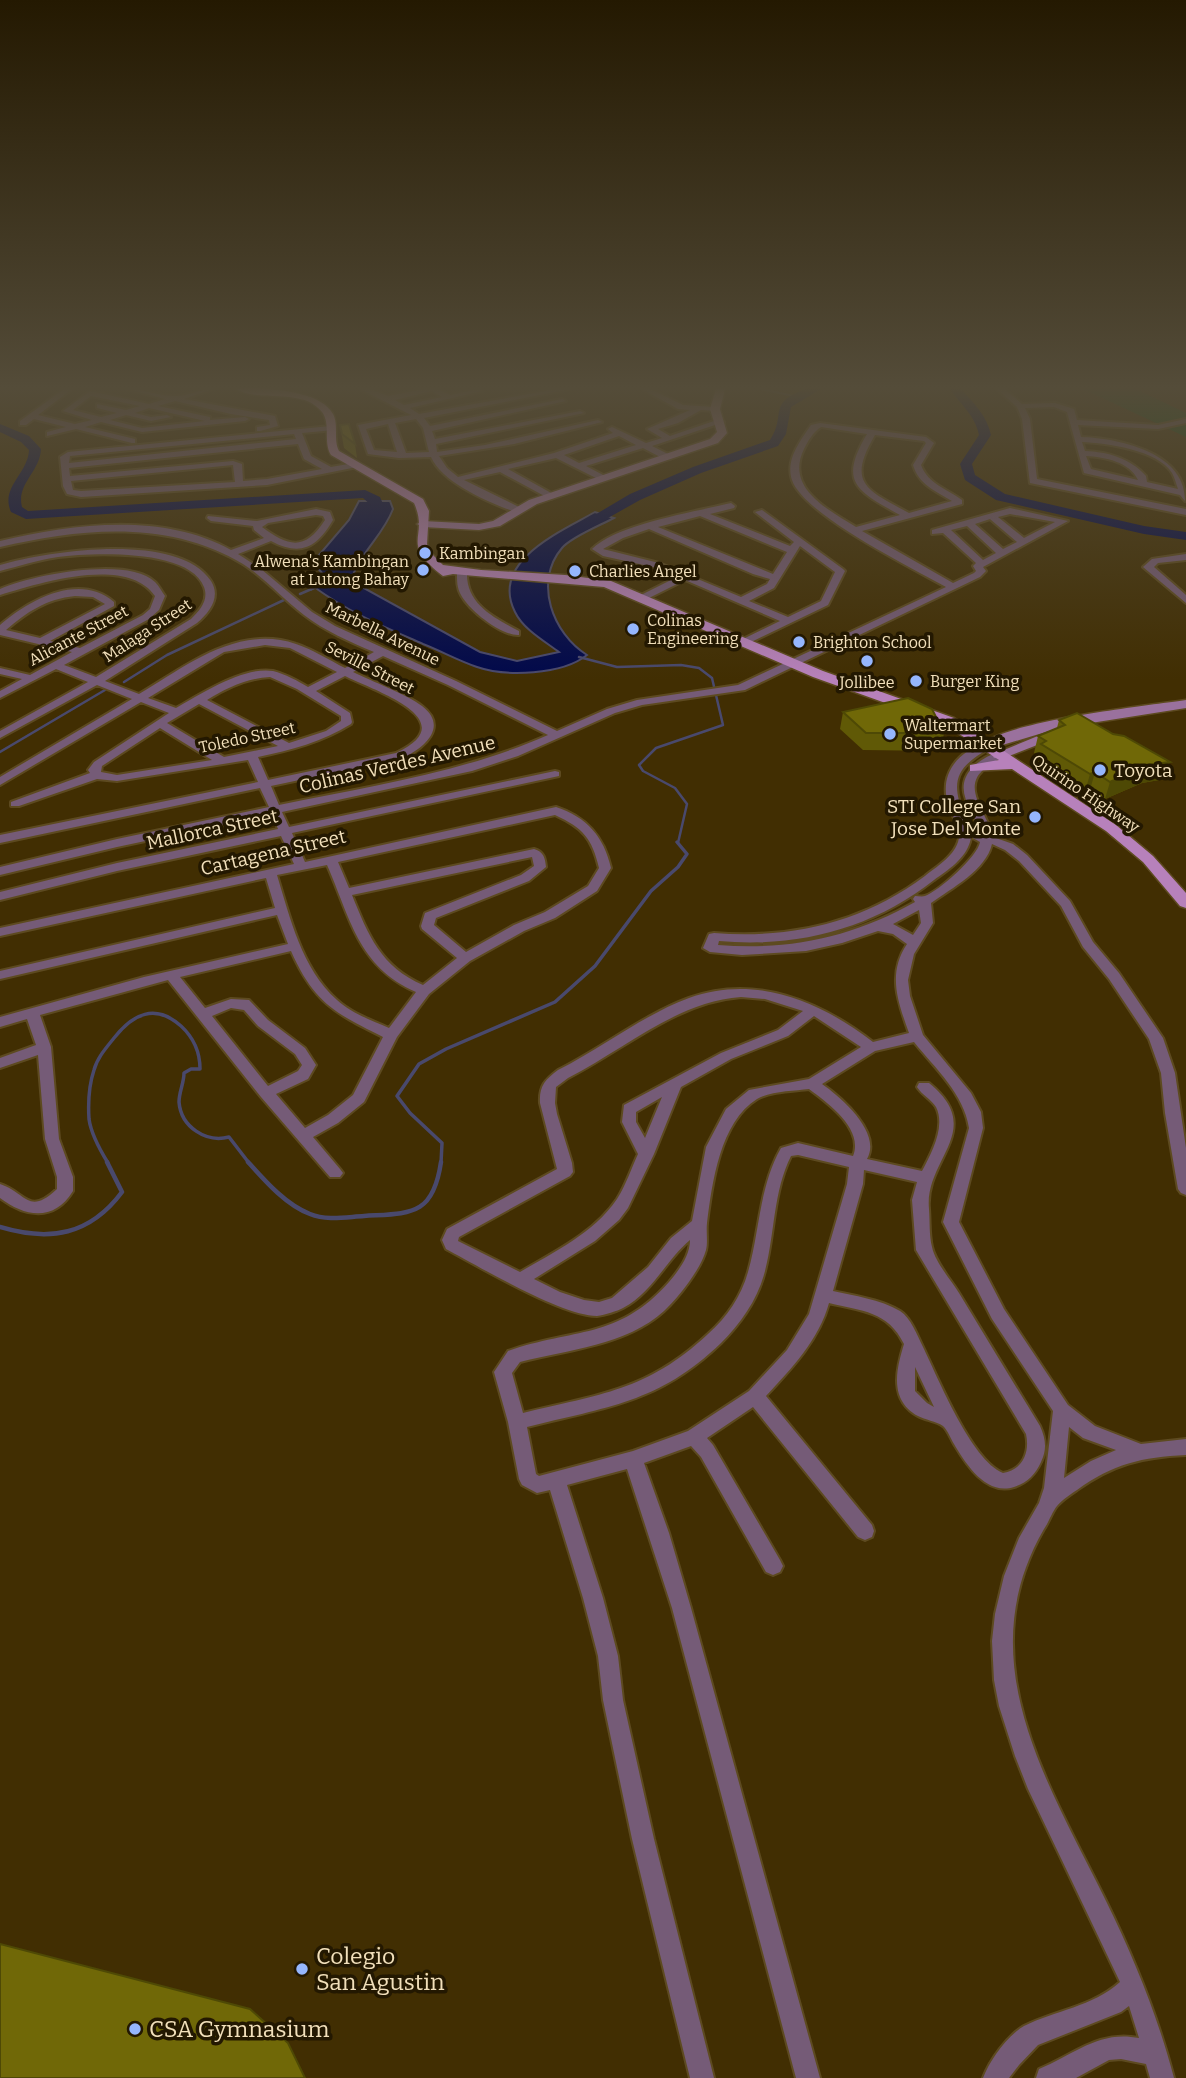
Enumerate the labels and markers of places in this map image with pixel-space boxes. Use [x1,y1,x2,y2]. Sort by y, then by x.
place label: Kambingan [439,544,525,563]
marker: Kambingan [417,545,433,561]
place label: Alwena's Kambingan at Lutong Bahay [254,552,410,589]
marker: Alwena's Kambingan at Lutong Bahay [415,562,431,578]
place label: Charlies Angel [589,562,697,581]
marker: Charlies Angel [567,563,583,579]
place label: Colinas Engineering [647,611,739,648]
marker: Colinas Engineering [625,621,641,637]
place label: Brighton School [813,633,932,652]
marker: Brighton School [791,634,807,650]
marker: Jollibee [859,653,875,669]
place label: Burger King [930,672,1019,691]
place label: Jollibee [838,673,895,692]
marker: Burger King [908,673,924,689]
place label: Waltermart Supermarket [904,716,1002,753]
marker: Waltermart Supermarket [882,726,898,742]
place label: Toyota [1114,759,1173,782]
marker: Toyota [1092,762,1108,778]
place label: STI College San Jose Del Monte [887,795,1021,840]
marker: STI College San Jose Del Monte [1027,809,1043,825]
place label: Colegio San Agustin [316,1942,445,1996]
marker: Colegio San Agustin [294,1961,310,1977]
place label: CSA Gymnasium [149,2015,330,2043]
marker: CSA Gymnasium [127,2021,143,2037]

